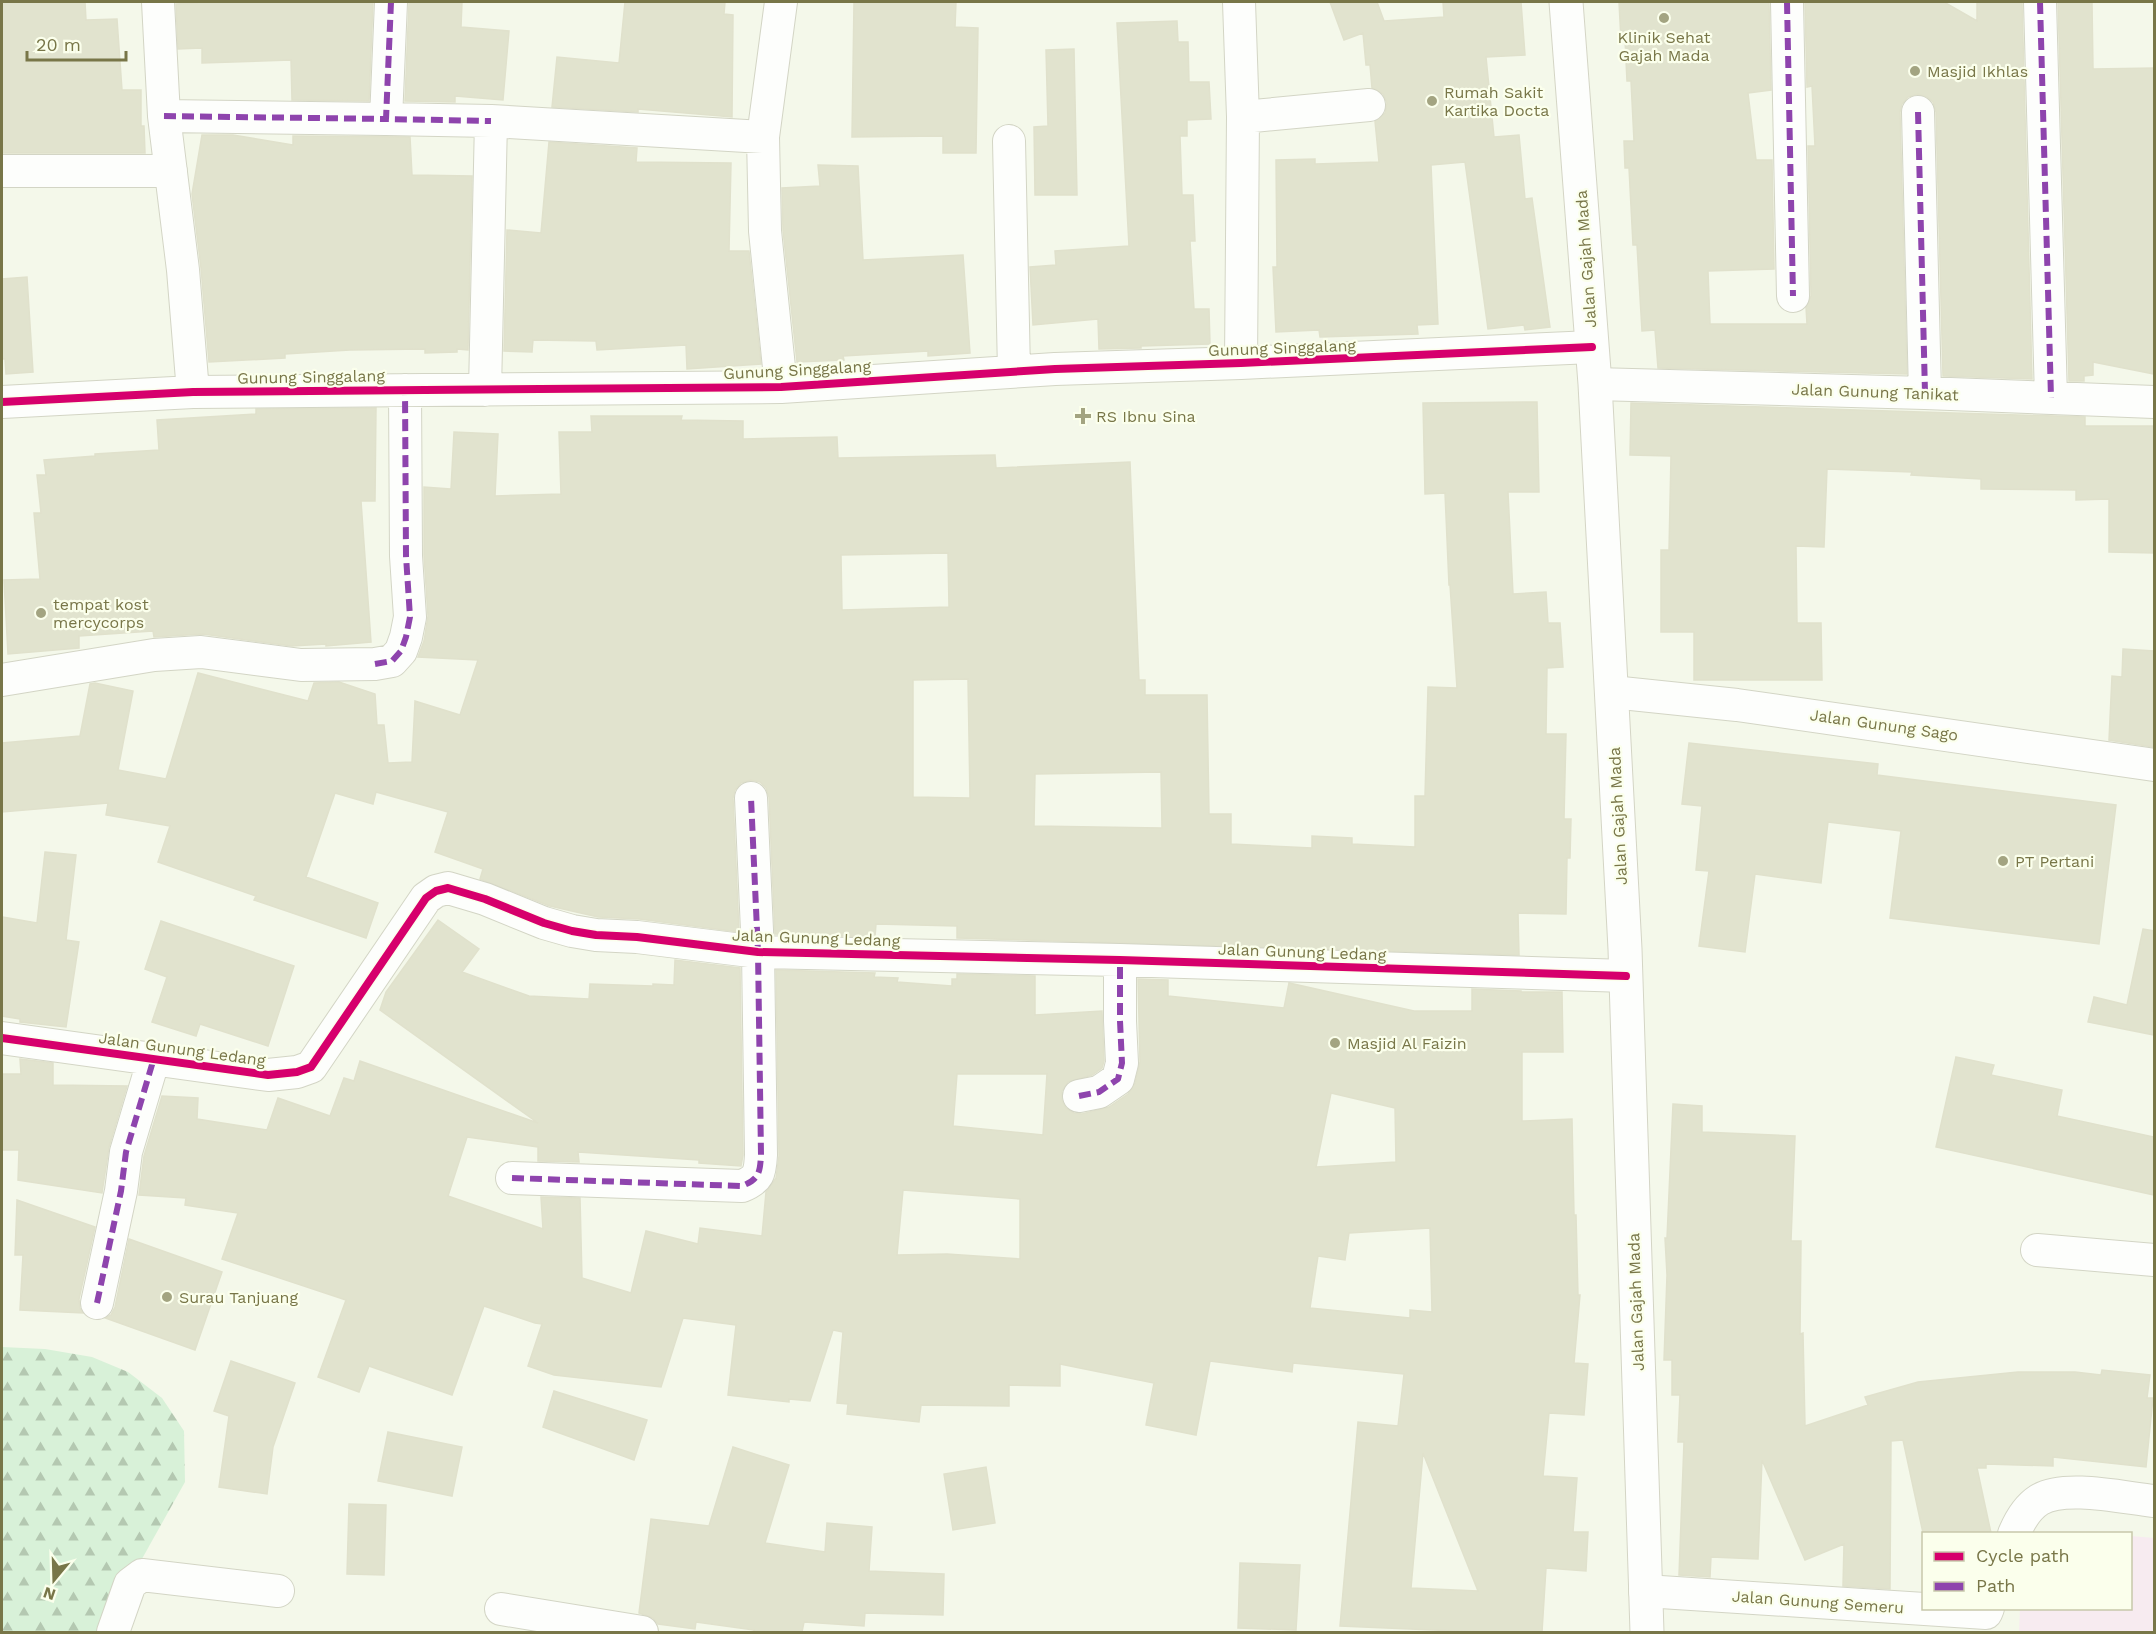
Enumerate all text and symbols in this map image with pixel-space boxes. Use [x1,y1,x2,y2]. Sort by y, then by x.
marker: Klinik Sehat Gajah Mada [1657,11,1671,25]
scale bar [27,24,126,62]
place label: Klinik Sehat Gajah Mada [1618,28,1711,65]
text: 20 m [36,34,81,55]
place label: Masjid Ikhlas [1927,62,2028,81]
marker: Masjid Ikhlas [1908,64,1922,78]
place label: Rumah Sakit Kartika Docta [1444,83,1549,120]
marker: Rumah Sakit Kartika Docta [1425,94,1439,108]
street label: Jalan Gajah Mada [1572,189,1600,329]
street label: Gunung Singgalang [1208,336,1357,360]
street label: Gunung Singgalang [723,357,872,383]
street label: Gunung Singgalang [237,366,386,388]
street label: Jalan Gunung Tanikat [1791,380,1959,404]
marker: RS Ibnu Sina [1074,407,1092,425]
place label: RS Ibnu Sina [1096,407,1196,426]
place label: tempat kost mercycorps [53,595,149,632]
marker: tempat kost mercycorps [34,606,48,620]
street label: Jalan Gunung Sago [1809,705,1959,745]
street label: Jalan Gajah Mada [1605,747,1631,885]
place label: PT Pertani [2015,852,2094,871]
marker: PT Pertani [1996,854,2010,868]
street label: Jalan Gunung Ledang [732,926,901,950]
street label: Jalan Gunung Ledang [1218,940,1387,964]
street label: Jalan Gunung Ledang [97,1028,267,1070]
place label: Masjid Al Faizin [1347,1034,1467,1053]
marker: Masjid Al Faizin [1328,1036,1342,1050]
street label: Jalan Gajah Mada [1624,1233,1648,1371]
place label: Surau Tanjuang [179,1288,298,1307]
marker: Surau Tanjuang [160,1290,174,1304]
legend [1922,1532,2132,1610]
text: Cycle path [1976,1545,2070,1566]
north arrow [24,1550,84,1610]
text: Path [1976,1575,2016,1596]
text: N [41,1583,58,1605]
street label: Jalan Gunung Semeru [1731,1587,1905,1617]

